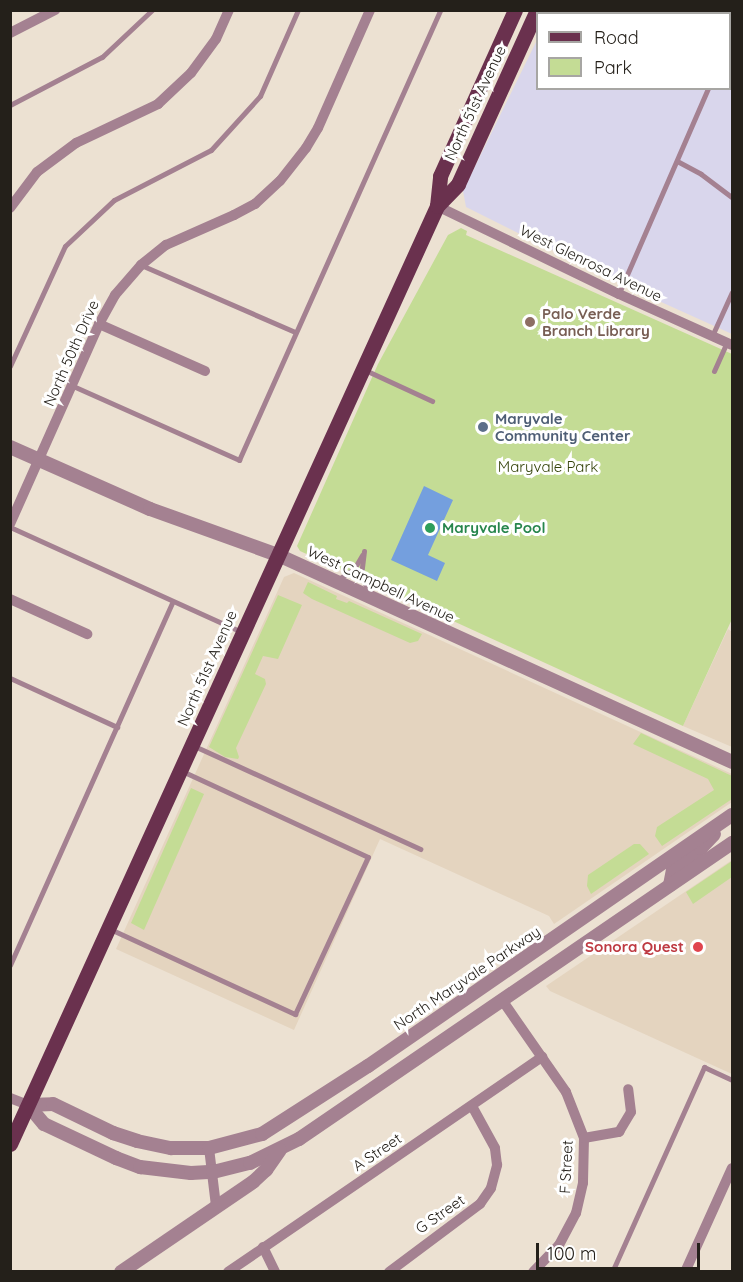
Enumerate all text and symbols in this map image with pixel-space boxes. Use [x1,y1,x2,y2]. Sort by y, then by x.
legend [536,12,731,90]
text: Road [594,26,639,49]
street label: North 51st Avenue [440,43,510,163]
text: Park [594,56,632,79]
street label: West Glenrosa Avenue [517,221,665,305]
street label: North 50th Drive [40,297,102,409]
place label: Palo Verde Branch Library [542,304,650,339]
marker: Palo Verde Branch Library [523,315,537,329]
place label: Maryvale Community Center [495,409,630,444]
marker: Maryvale Community Center [476,420,490,434]
park label: Maryvale Park [498,458,598,476]
place label: Maryvale Pool [442,519,545,537]
marker: Maryvale Pool [423,521,437,535]
street label: West Campbell Avenue [304,542,458,626]
street label: North 51st Avenue [173,607,241,729]
street label: North Maryvale Parkway [390,922,544,1034]
place label: Sonora Quest [585,938,684,956]
marker: Sonora Quest [689,938,707,956]
street label: A Street [349,1129,405,1175]
street label: F Street [556,1140,576,1194]
street label: G Street [412,1191,468,1237]
scale bar [539,1231,702,1269]
text: 100 m [547,1242,596,1265]

